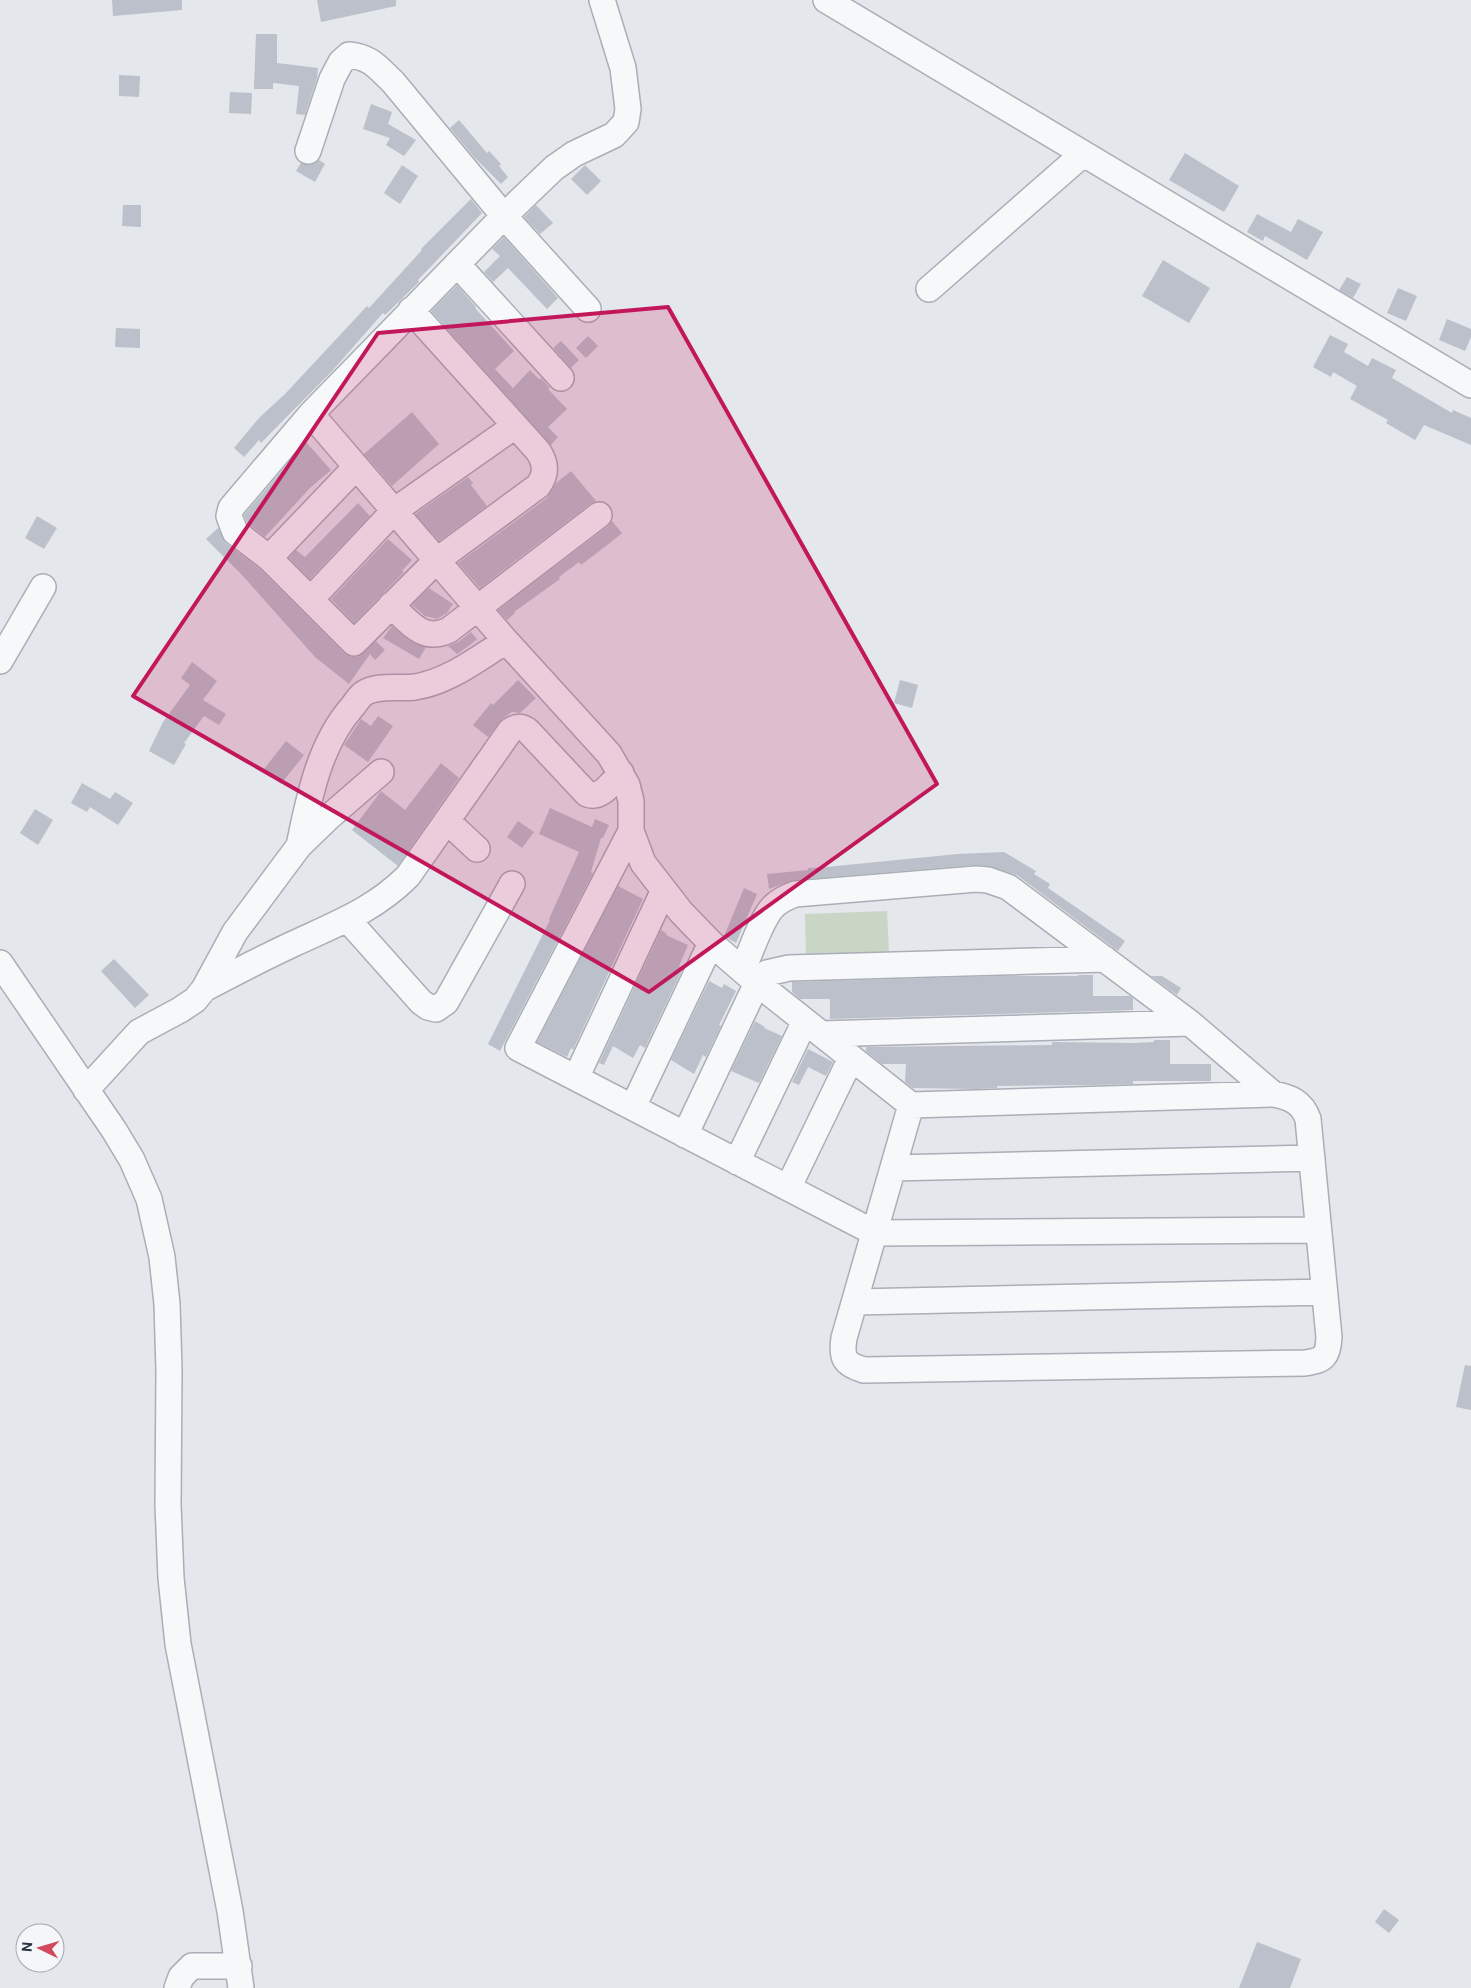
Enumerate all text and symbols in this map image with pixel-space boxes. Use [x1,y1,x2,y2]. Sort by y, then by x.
north arrow [15,1923,65,1973]
text: N [19,1941,35,1952]

